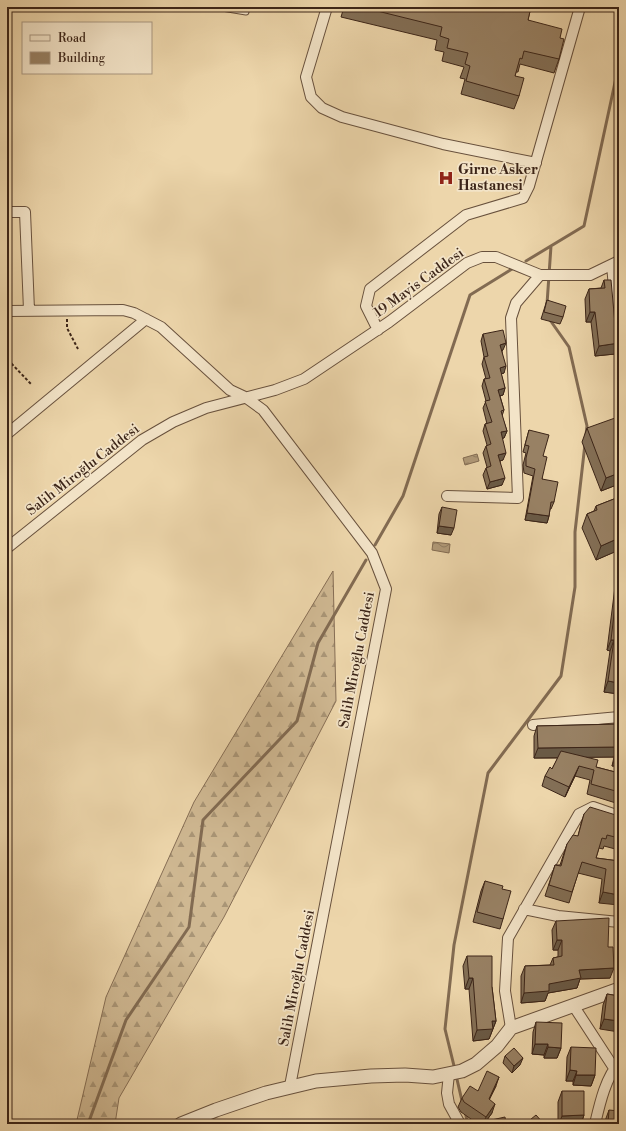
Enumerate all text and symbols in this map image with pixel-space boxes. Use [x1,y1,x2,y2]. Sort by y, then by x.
legend [22,22,152,74]
text: Road [58,31,86,46]
text: Building [57,51,106,66]
place label: Girne Asker Hastanesi [458,161,538,195]
hospital icon: Girne Asker Hastanesi [437,169,455,187]
street label: 19 Mayis Caddesi [370,244,468,322]
street label: Salih Miroğlu Caddesi [23,420,143,520]
street label: Salih Miroğlu Caddesi [335,590,379,730]
street label: Salih Miroğlu Caddesi [275,908,319,1048]

